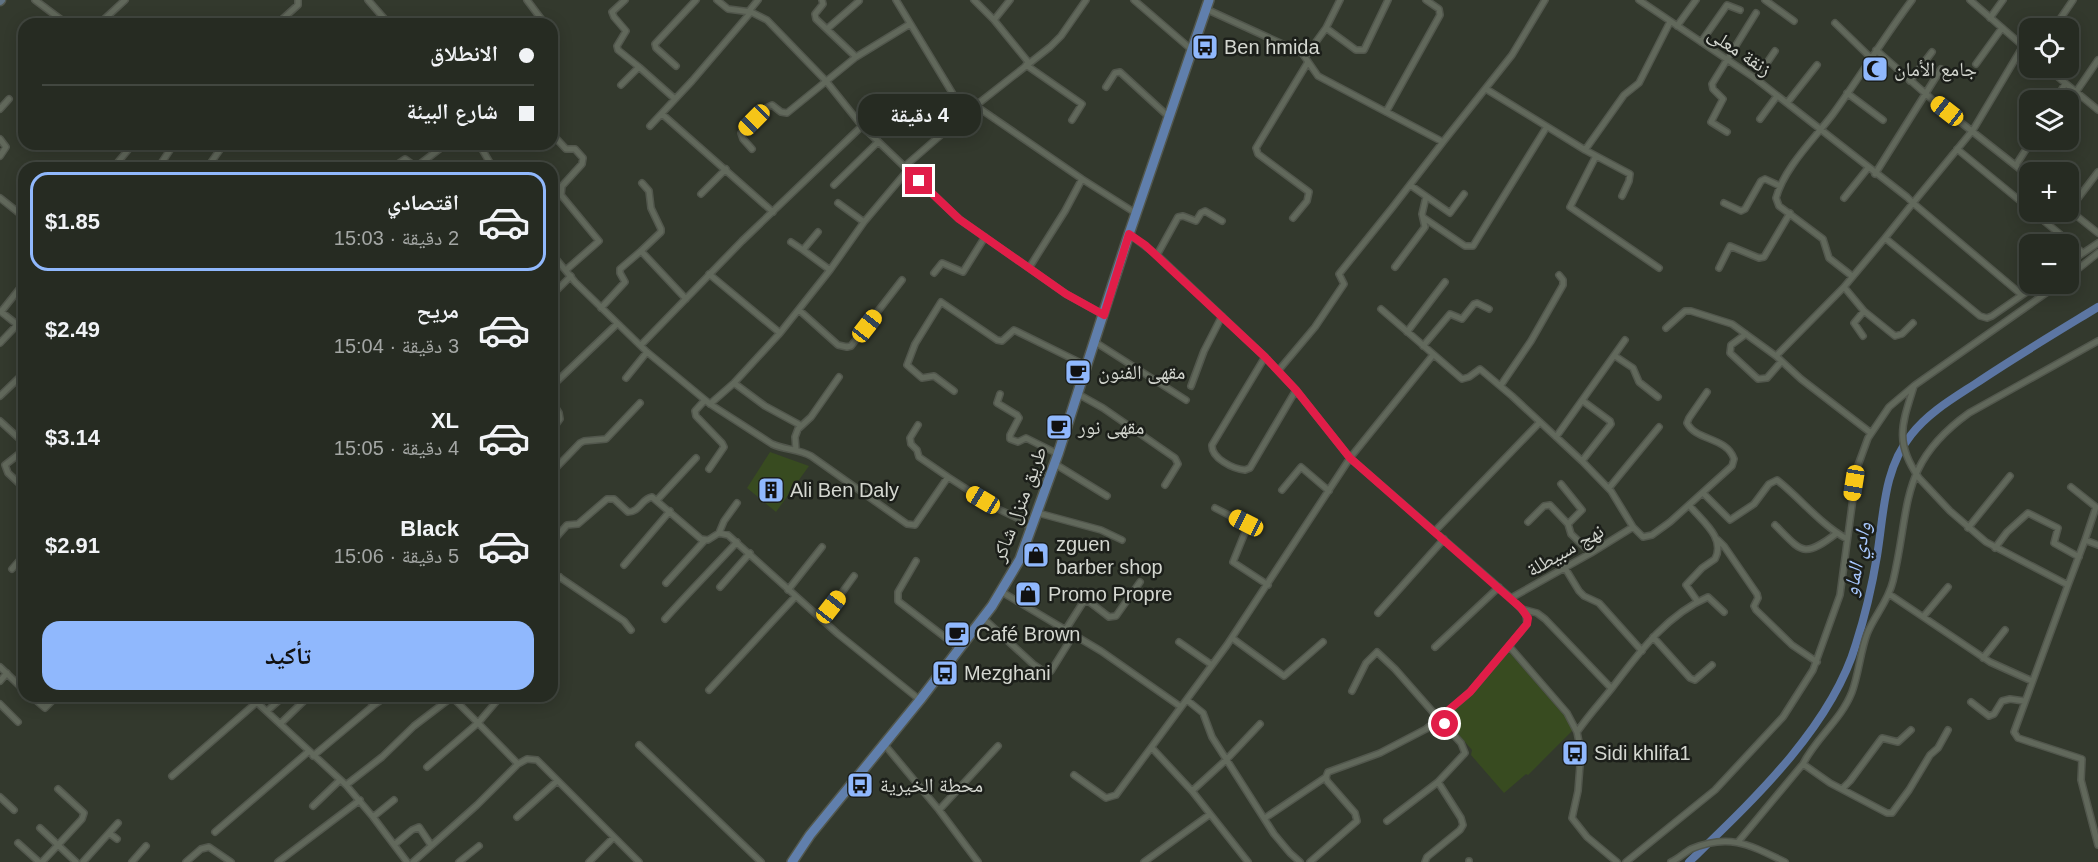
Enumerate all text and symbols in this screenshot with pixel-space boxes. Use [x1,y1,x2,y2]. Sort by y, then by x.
map controls [2019,18,2079,294]
button: locate [2019,18,2079,78]
street label: زنقة معلى [1704,22,1776,81]
bus stop icon: Ben hmida [1190,32,1220,62]
place label: Ben hmida [1224,36,1320,58]
text: الانطلاق [430,41,498,66]
mosque icon: جامع الأمان [1860,54,1890,84]
place label: جامع الأمان [1894,58,1977,82]
button: layers [2019,90,2079,150]
car [1927,93,1967,129]
callout: 4 دقيقة [858,94,980,136]
text: شارع البيئة [407,99,498,124]
car [735,101,773,139]
text: 4 دقيقة [890,104,949,126]
button: + [2019,162,2079,222]
route end [905,167,932,194]
text: اقتصادي [387,190,459,215]
icon: car [477,195,531,249]
text: $1.85 [45,209,100,234]
text: 2 دقيقة · 15:03 [334,227,459,249]
button: − [2019,234,2079,294]
text: مريح [416,298,459,323]
icon: car [477,303,531,357]
car [849,306,885,346]
text: $2.49 [45,317,100,342]
text: 3 دقيقة · 15:04 [334,335,459,357]
cafe icon: مقهى الفنون [1063,357,1093,387]
place label: مقهى الفنون [1098,361,1185,384]
text: XL [431,408,459,433]
icon: car [477,411,531,465]
cafe icon: مقهى نور [1044,412,1074,442]
place label: مقهى نور [1077,416,1144,439]
text: $3.14 [45,425,100,450]
text: 4 دقيقة · 15:05 [334,437,459,459]
street label: طريق منزل شاكر [987,443,1052,566]
car [1842,464,1866,502]
building icon: Ali Ben Daly [756,475,786,505]
place label: Ali Ben Daly [790,479,899,501]
car [963,483,1003,517]
car [1226,507,1266,539]
text: Black [400,516,459,541]
icon: car [477,519,531,573]
street label: نهج سبيطلة [1523,519,1608,582]
water label: وادي الماو [1838,519,1880,600]
text: $2.91 [45,533,100,558]
place label: zguen barber shop [1056,533,1163,578]
shop icon: zguen barber shop [1021,540,1051,570]
text: 5 دقيقة · 15:06 [334,545,459,567]
shop icon: Promo Propre [1013,579,1043,609]
place label: Promo Propre [1048,583,1173,605]
car [813,587,849,627]
cafe icon: Café Brown [942,619,972,649]
button: تأكيد [42,621,534,690]
place label: Café Brown [976,623,1081,645]
bus stop icon: Mezghani [930,658,960,688]
place label: Mezghani [964,662,1051,684]
route start [1431,710,1458,737]
bus stop icon: Sidi khlifa1 [1560,738,1590,768]
place label: Sidi khlifa1 [1594,742,1691,764]
bus stop icon: محطة الخيرية [845,770,875,800]
place label: محطة الخيرية [880,774,983,796]

